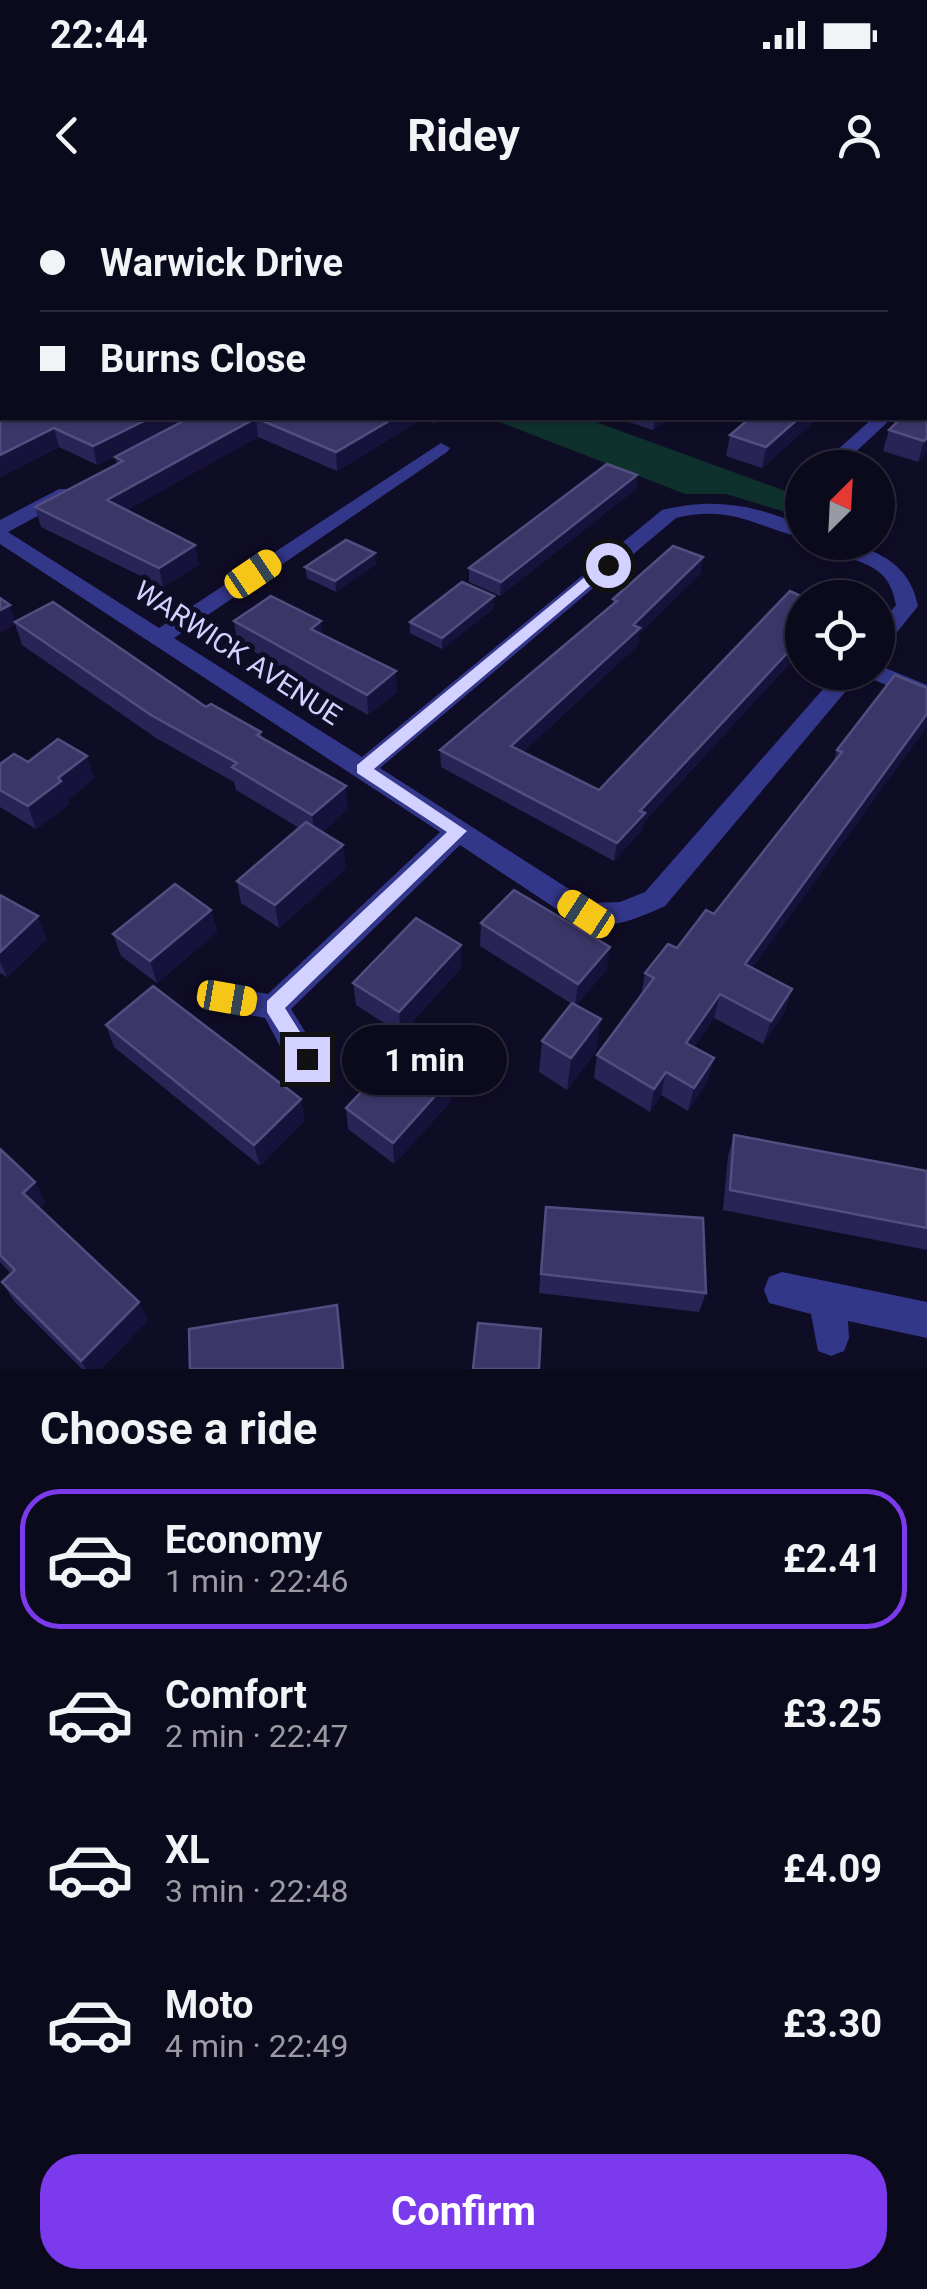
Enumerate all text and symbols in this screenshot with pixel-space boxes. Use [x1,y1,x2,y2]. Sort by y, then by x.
text: 22:44 [50,13,148,57]
icon: back [40,108,95,163]
icon: person [832,108,887,163]
text: Ridey [407,109,520,162]
text: Warwick Drive [100,241,343,285]
text: Burns Close [100,337,306,381]
north arrow [785,450,895,560]
map controls [785,450,895,690]
route start [586,543,631,588]
car [220,545,286,603]
street label: WARWICK AVENUE [128,574,348,732]
button: locate [785,580,895,690]
car [553,885,619,943]
car [195,978,259,1018]
callout: 1 min [342,1024,507,1094]
route end [285,1037,330,1082]
text: 1 min [384,1041,465,1079]
text: Choose a ride [40,1402,317,1455]
icon: car [45,1514,135,1604]
text: Economy [165,1518,322,1562]
text: £2.41 [783,1537,882,1581]
text: 1 min · 22:46 [165,1562,348,1600]
icon: car [45,1669,135,1759]
text: Comfort [165,1673,307,1717]
text: £3.25 [783,1692,882,1736]
text: 2 min · 22:47 [165,1717,348,1755]
icon: car [45,1824,135,1914]
text: XL [165,1828,210,1872]
text: £4.09 [783,1847,882,1891]
text: 3 min · 22:48 [165,1872,348,1910]
icon: car [45,1979,135,2069]
text: Moto [165,1983,254,2027]
text: £3.30 [783,2002,882,2046]
text: 4 min · 22:49 [165,2027,348,2065]
button: Confirm [40,2154,887,2269]

